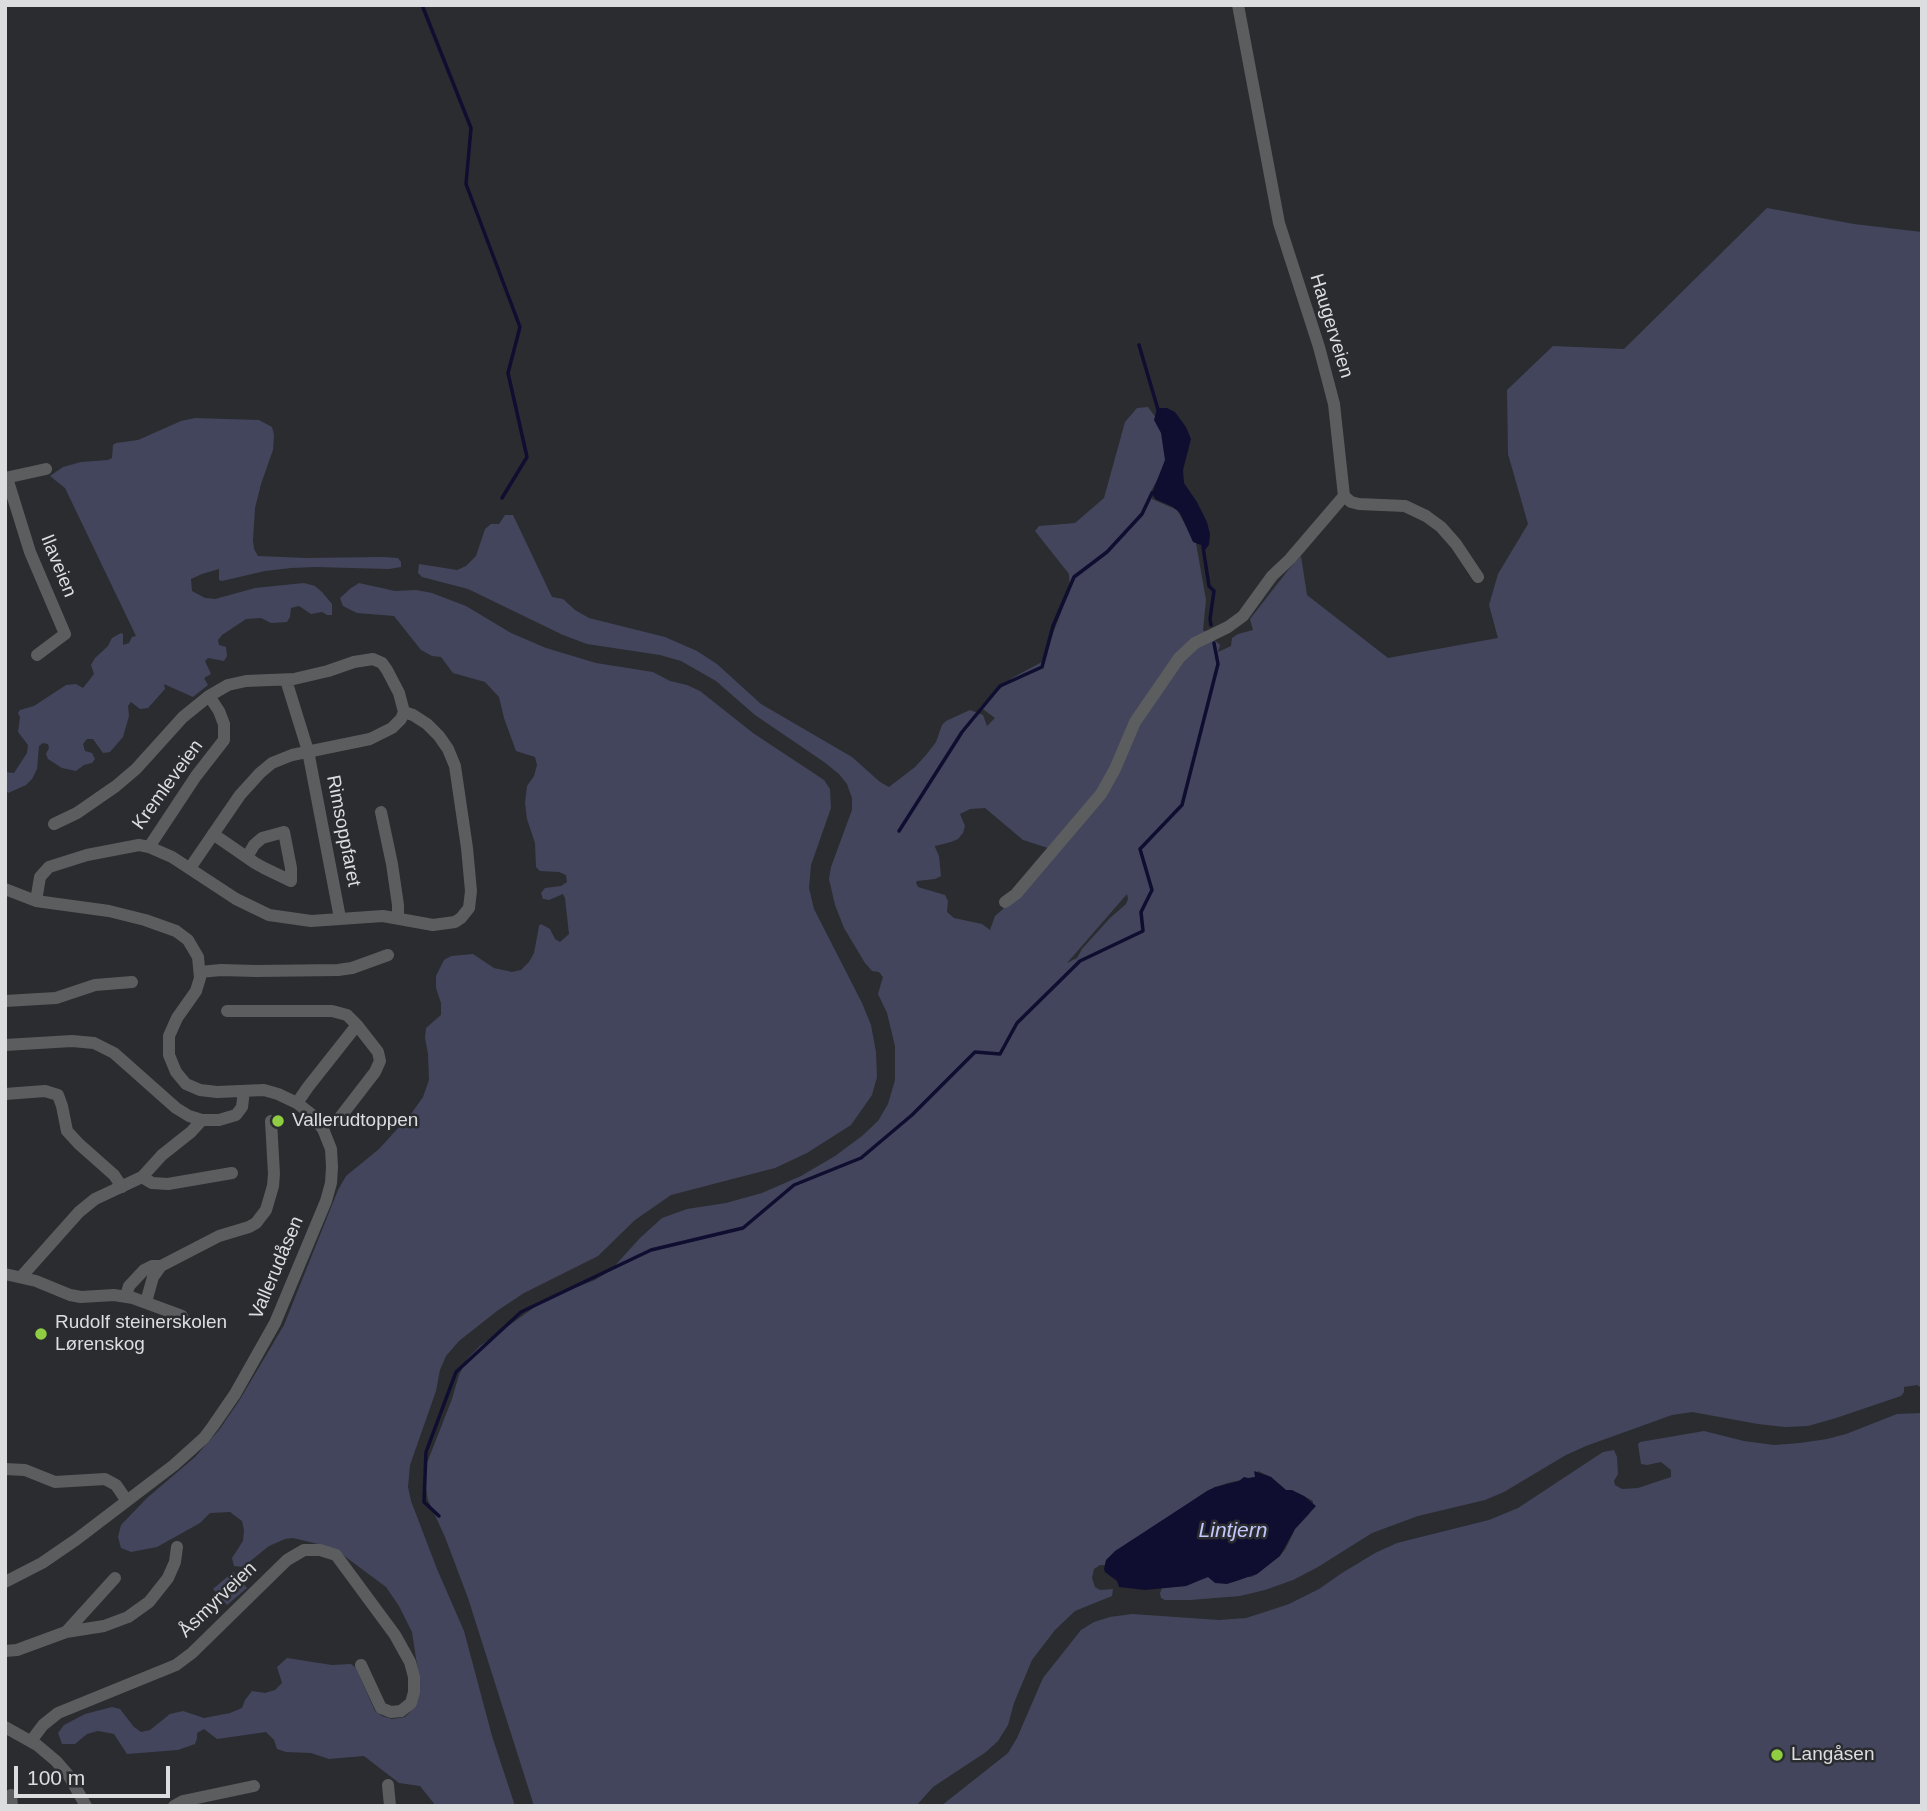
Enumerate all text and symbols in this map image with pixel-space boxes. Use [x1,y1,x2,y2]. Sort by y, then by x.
street label: Haugerveien [1304,271,1358,381]
street label: Ilaveien [35,531,81,601]
street label: Kremleveien [128,736,208,834]
street label: Rimsoppfaret [321,773,365,889]
place label: Vallerudtoppen [292,1110,418,1132]
marker: Vallerudtoppen [270,1113,286,1129]
street label: Vallerudåsen [245,1213,309,1323]
place label: Rudolf steinerskolen Lørenskog [55,1312,227,1356]
marker: Rudolf steinerskolen Lørenskog [33,1326,49,1342]
water label: Lintjern [1199,1518,1267,1544]
street label: Åsmyrveien [174,1557,262,1643]
place label: Langåsen [1791,1744,1874,1766]
marker: Langåsen [1769,1747,1785,1763]
scale bar [18,1752,173,1796]
text: 100 m [27,1766,85,1789]

